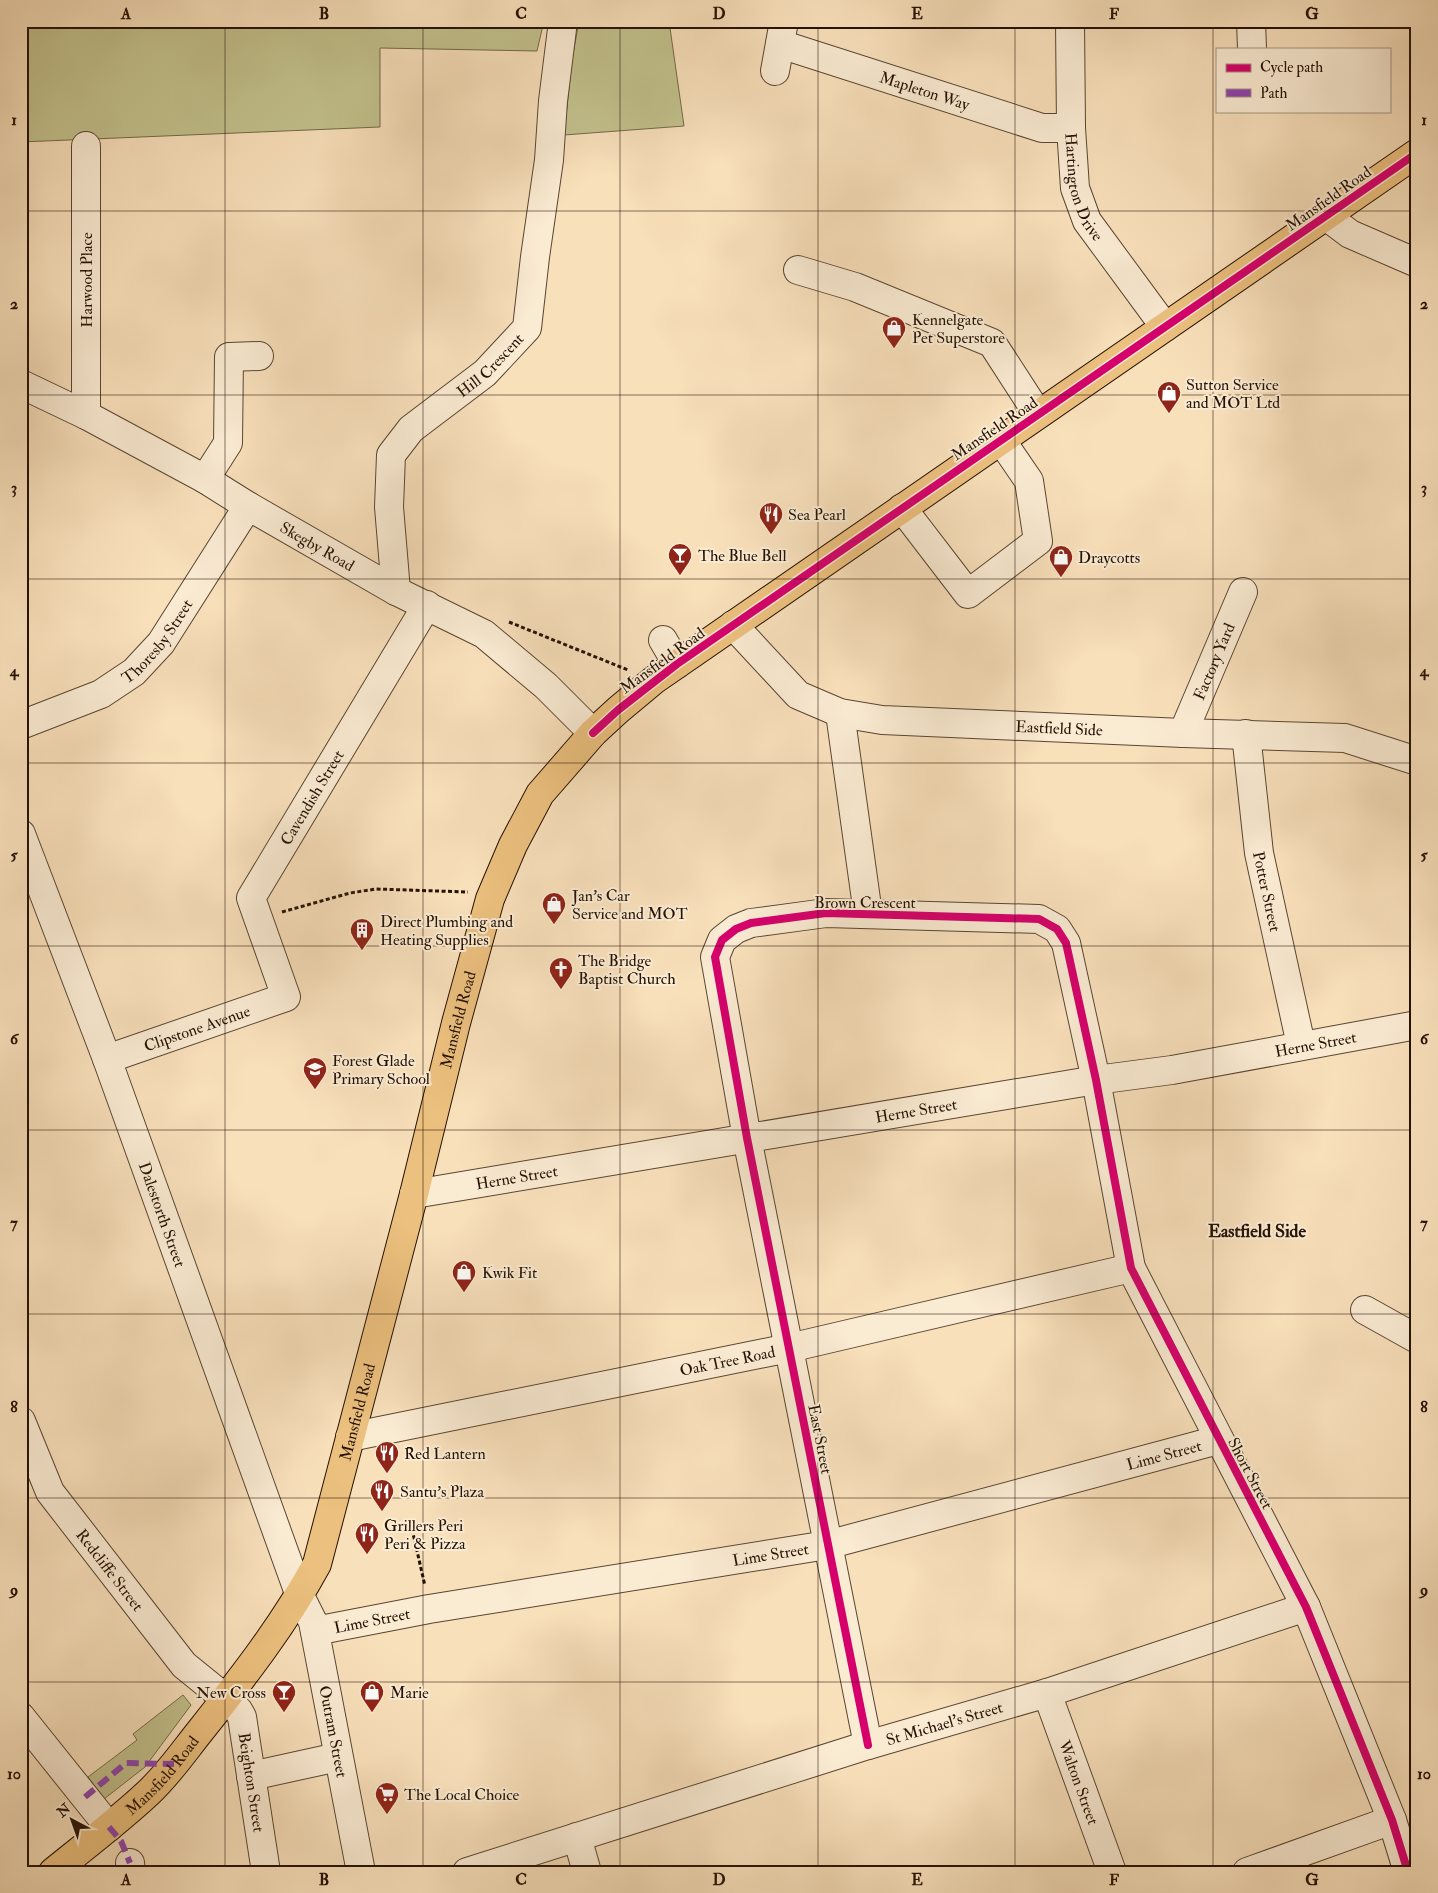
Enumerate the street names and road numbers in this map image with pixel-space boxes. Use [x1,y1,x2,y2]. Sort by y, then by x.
street label: Mapleton Way [877,68,973,115]
street label: Hartington Drive [1060,132,1107,245]
street label: Mansfield Road [1282,162,1375,236]
street label: Harwood Place [77,232,97,328]
street label: Hill Crescent [453,329,528,402]
street label: Mansfield Road [948,393,1042,465]
street label: Skegby Road [276,518,358,576]
street label: Thoresby Street [118,596,197,688]
street label: Factory Yard [1189,620,1240,703]
street label: Mansfield Road [616,623,709,698]
street label: Eastfield Side [1015,717,1103,741]
street label: Cavendish Street [276,746,349,849]
street label: Potter Street [1248,850,1285,934]
street label: Brown Crescent [814,893,916,913]
street label: Mansfield Road [436,969,481,1071]
street label: Clipstone Avenue [141,1001,253,1056]
street label: Herne Street [1273,1027,1358,1062]
street label: Herne Street [874,1094,959,1128]
street label: Dalestorth Street [134,1160,190,1270]
street label: Herne Street [474,1161,559,1195]
street label: Oak Tree Road [678,1342,777,1381]
street label: Mansfield Road [335,1361,380,1463]
street label: East Street [803,1403,837,1476]
street label: Short Street [1223,1434,1277,1513]
street label: Lime Street [1124,1436,1204,1475]
street label: Redcliffe Street [71,1525,147,1615]
street label: Lime Street [731,1539,810,1571]
street label: Lime Street [333,1604,412,1638]
street label: Outram Street [314,1684,352,1779]
street label: St Michael's Street [884,1697,1005,1750]
street label: Beighton Street [234,1731,269,1834]
street label: Mansfield Road [122,1732,204,1820]
street label: Walton Street [1054,1737,1103,1828]

